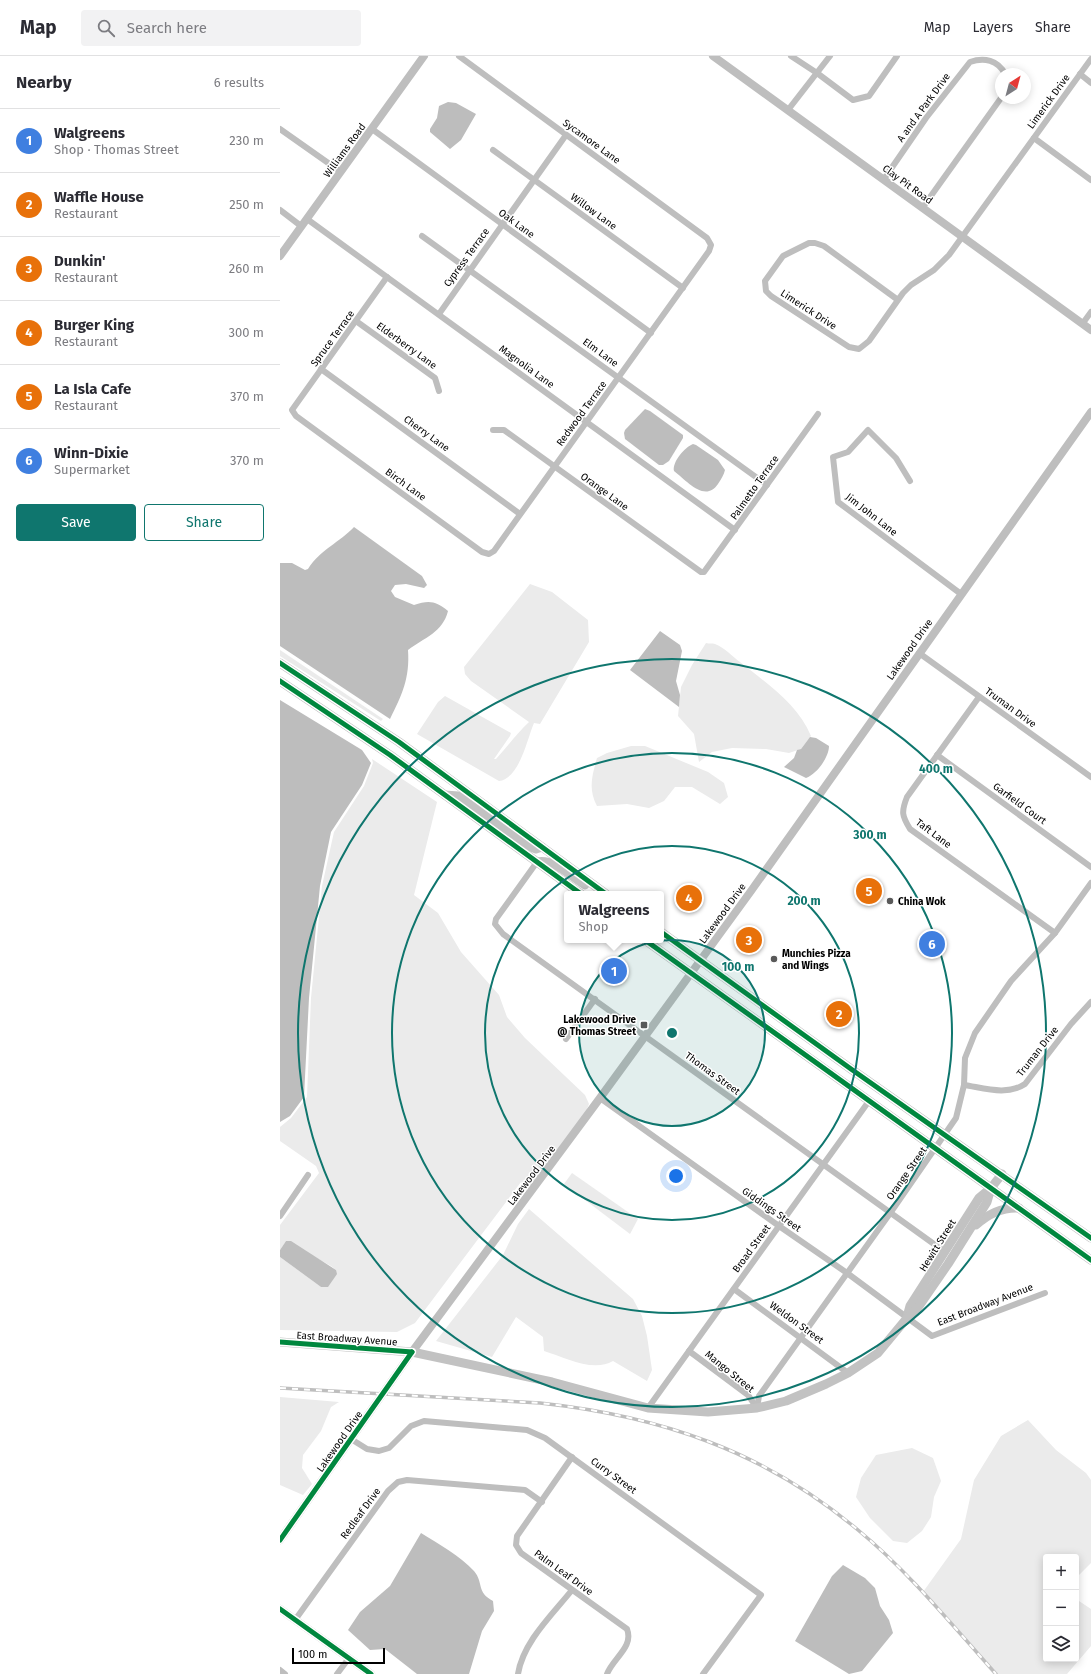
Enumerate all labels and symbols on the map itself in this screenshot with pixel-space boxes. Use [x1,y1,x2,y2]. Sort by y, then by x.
north arrow [995,68,1031,104]
street label: A and A Park Drive [895,71,953,144]
street label: Limerick Drive [1025,72,1073,131]
street label: Sycamore Lane [560,117,622,167]
street label: Williams Road [321,121,369,180]
street label: Clay Pit Road [880,163,935,207]
street label: Willow Lane [568,191,619,233]
street label: Oak Lane [496,207,537,241]
street label: Cypress Terrace [441,226,492,289]
street label: Limerick Drive [778,287,839,332]
street label: Spruce Terrace [308,308,357,369]
street label: Elderberry Lane [374,320,439,372]
street label: Elm Lane [580,336,621,370]
street label: Magnolia Lane [496,343,556,391]
street label: Redwood Terrace [554,379,610,449]
street label: Cherry Lane [401,413,452,454]
street label: Palmetto Terrace [728,453,782,522]
street label: Birch Lane [383,466,428,504]
street label: Orange Lane [578,470,631,513]
street label: Jim John Lane [843,491,900,539]
street label: Lakewood Drive [884,617,935,682]
street label: Truman Drive [982,685,1038,730]
text: 400 m [919,762,953,776]
street label: Garfield Court [990,780,1049,827]
street label: Taft Lane [913,817,954,851]
text: 300 m [852,828,887,842]
pin: 5 [856,876,882,906]
street label: Lakewood Drive [697,881,749,946]
pin: 4 [676,883,702,913]
text: 200 m [787,894,821,908]
marker: China Wok [885,896,895,906]
place label: China Wok [898,896,946,908]
pin: 3 [736,925,762,955]
pin: 6 [919,929,945,959]
place label: Munchies Pizza and Wings [782,948,851,972]
marker: Munchies Pizza and Wings [769,954,779,964]
pin: 1 [601,956,627,986]
text: 100 m [722,960,754,974]
pin: 2 [826,999,852,1029]
place label: Lakewood Drive @ Thomas Street [557,1014,636,1038]
marker: Lakewood Drive @ Thomas Street [639,1020,649,1030]
street label: Truman Drive [1014,1024,1061,1079]
centre of rings [665,1026,679,1040]
street label: Thomas Street [682,1050,743,1098]
street label: Lakewood Drive [505,1143,558,1208]
street label: Orange Street [884,1144,930,1202]
your location [666,1166,686,1186]
street label: Giddings Street [740,1185,804,1235]
street label: Hewitt Street [917,1217,959,1274]
street label: Broad Street [730,1222,774,1275]
street label: East Broadway Avenue [936,1281,1035,1329]
street label: Weldon Street [767,1299,826,1347]
street label: East Broadway Avenue [296,1329,398,1349]
street label: Mango Street [702,1348,757,1395]
street label: Lakewood Drive [314,1409,365,1474]
street label: Curry Street [588,1455,639,1497]
street label: Redleaf Drive [338,1486,383,1542]
street label: Palm Leaf Drive [532,1547,595,1598]
scale bar [292,1646,385,1665]

